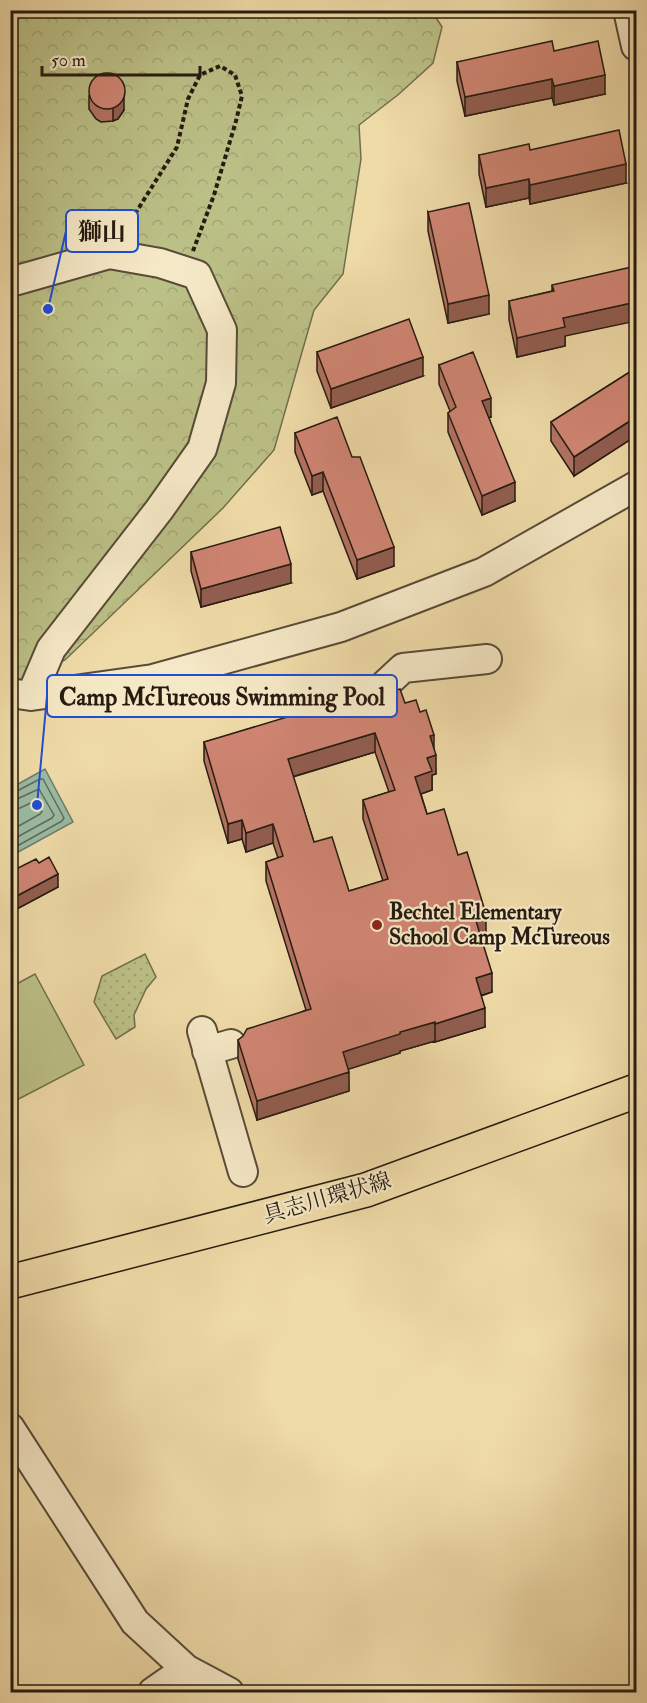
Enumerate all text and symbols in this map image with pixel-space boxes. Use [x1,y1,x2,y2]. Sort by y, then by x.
scale bar [42,39,200,77]
text: 50 m [51,49,86,72]
callout: 獅山 [66,210,138,252]
text: 獅山 [78,217,126,248]
callout: Camp McTureous Swimming Pool [47,675,397,717]
text: Camp McTureous Swimming Pool [59,682,386,713]
place label: Bechtel Elementary School Camp McTureous [389,898,610,952]
marker: Bechtel Elementary School Camp McTureous [370,918,384,932]
street label: 具志川環状線 [260,1166,394,1230]

